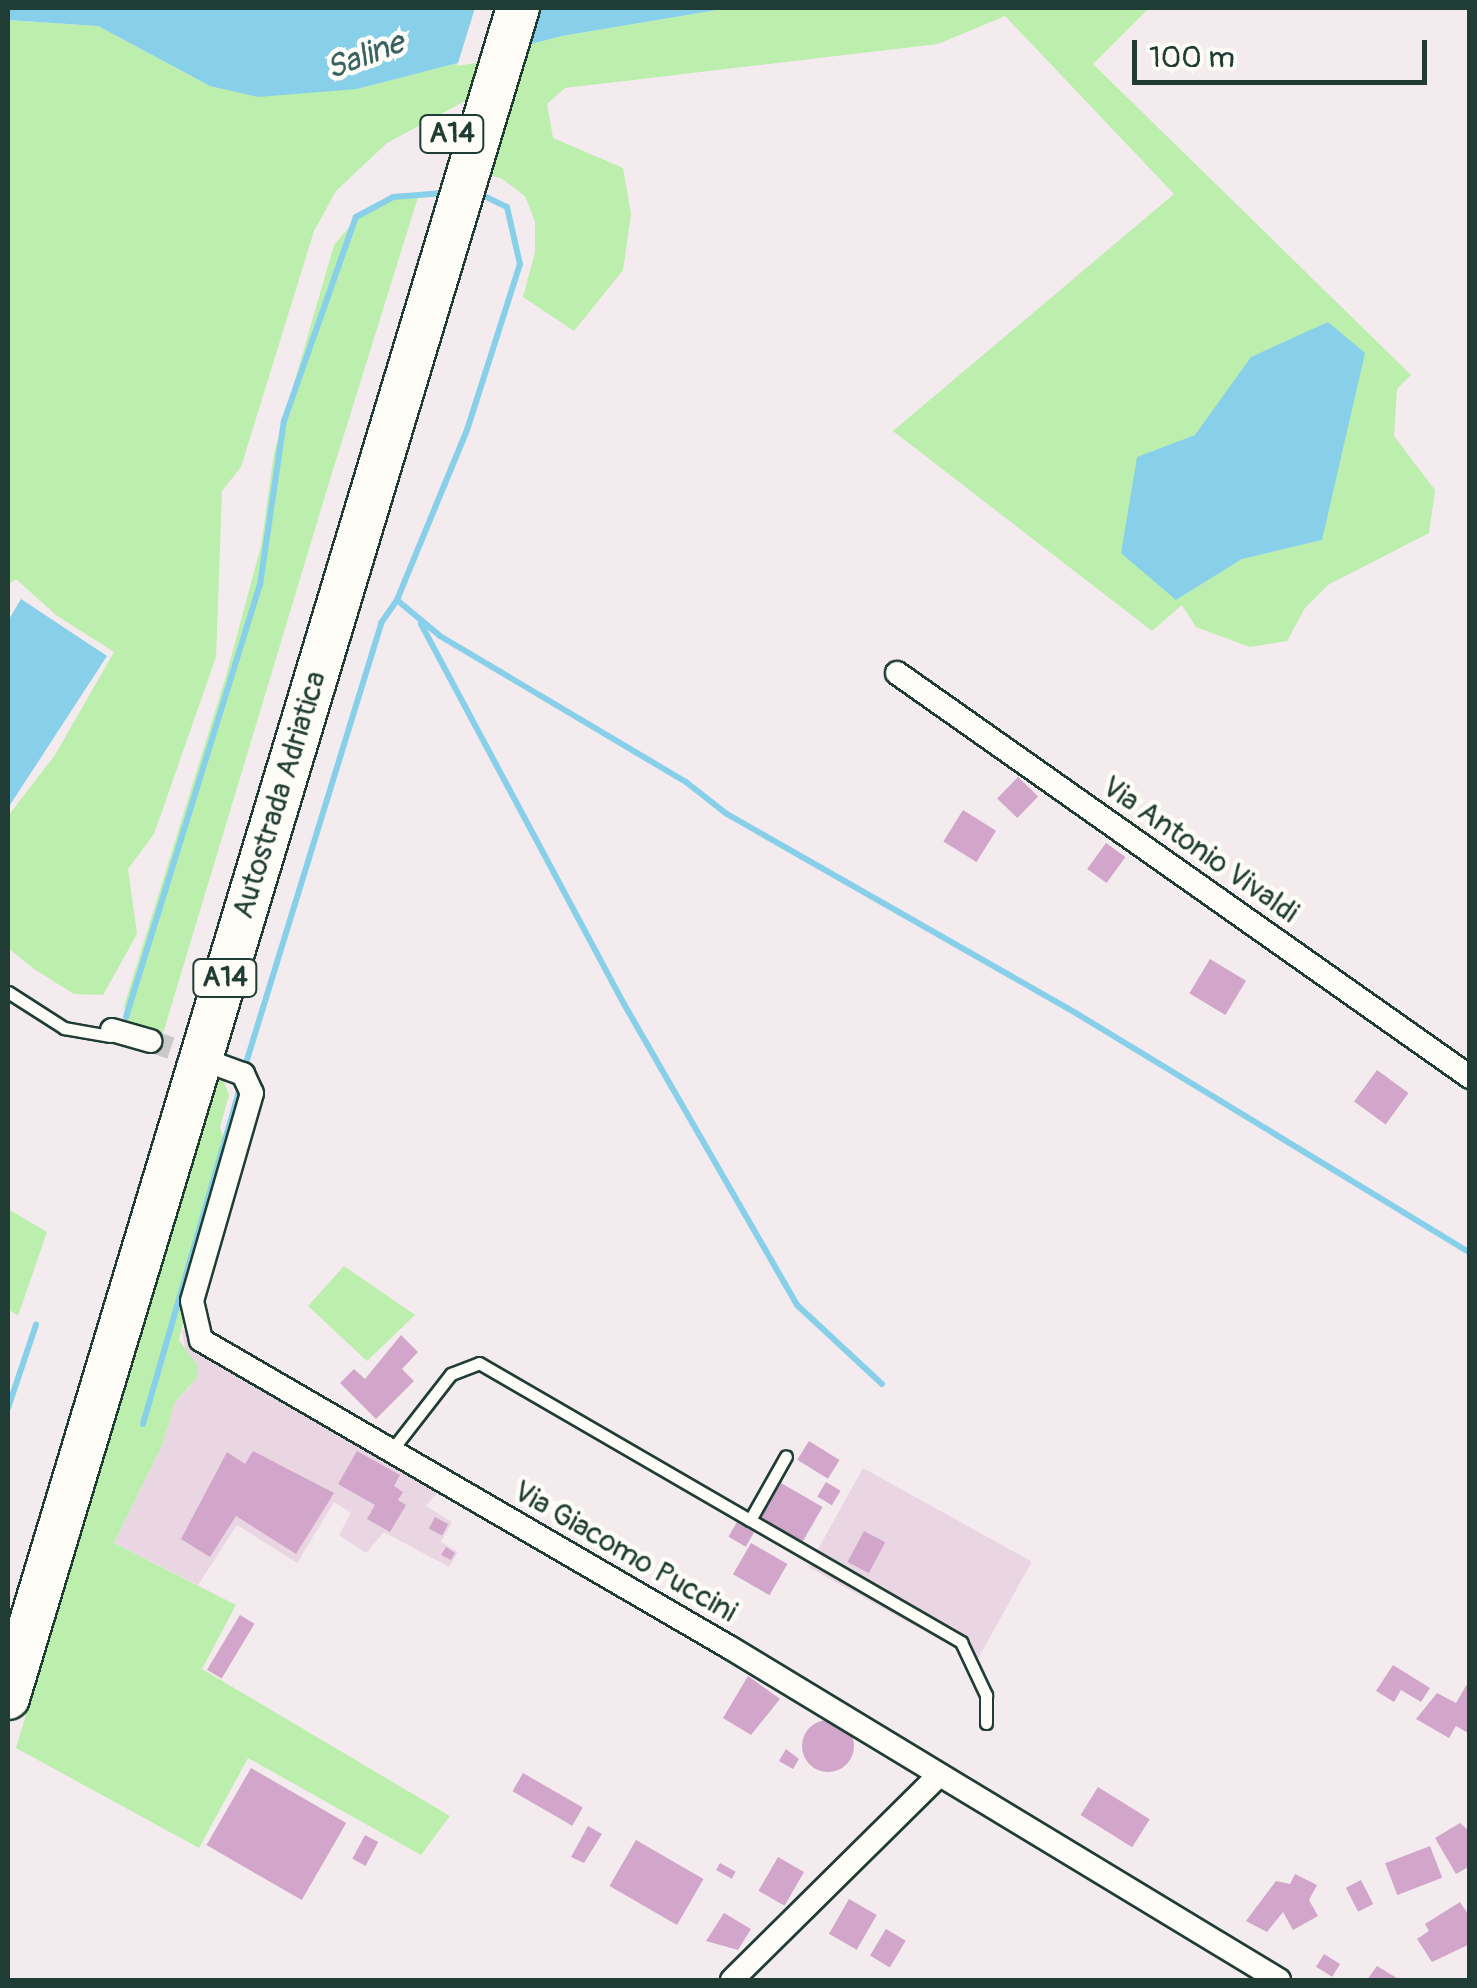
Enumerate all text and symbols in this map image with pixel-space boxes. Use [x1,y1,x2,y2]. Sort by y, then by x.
scale bar [1137,20,1432,82]
water label: Saline [321,24,409,88]
text: 100 m [1149,39,1235,76]
road number: A14 [417,111,487,157]
street label: Autostrada Adriatica [225,667,335,923]
street label: Via Antonio Vivaldi [1095,769,1305,931]
road number: A14 [190,955,260,1001]
street label: Via Giacomo Puccini [507,1473,743,1631]

